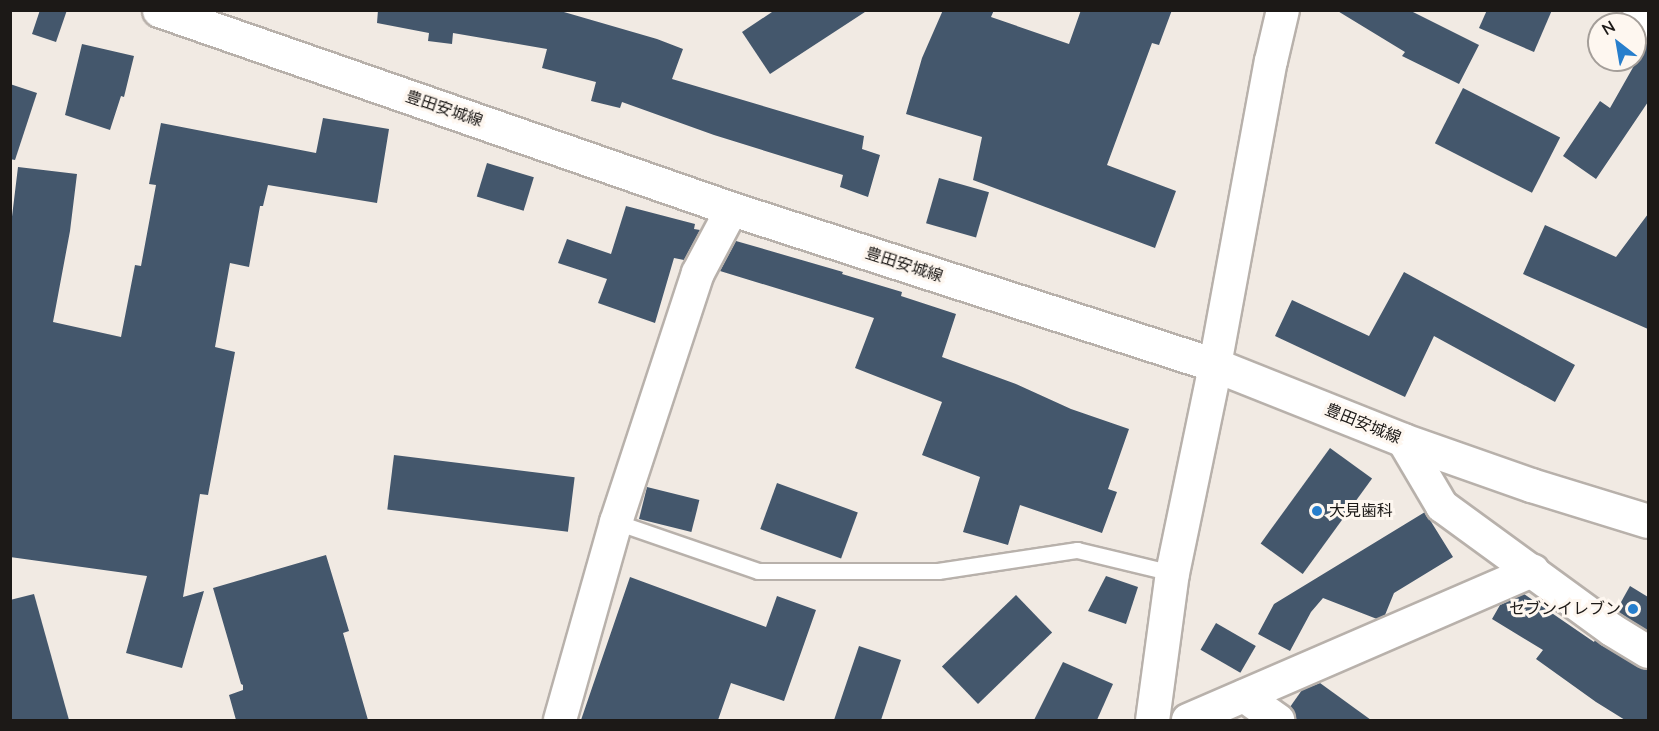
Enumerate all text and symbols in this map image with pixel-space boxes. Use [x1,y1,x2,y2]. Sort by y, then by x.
north arrow [1587,12,1647,72]
text: N [1598,16,1620,41]
street label: 豊田安城線 [403,87,485,131]
street label: 豊田安城線 [863,244,945,286]
street label: 豊田安城線 [1322,400,1404,448]
place label: 大見歯科 [1329,501,1393,521]
marker: 大見歯科 [1310,504,1324,518]
place label: セブンイレブン [1509,599,1621,619]
marker: セブンイレブン [1626,602,1640,616]

